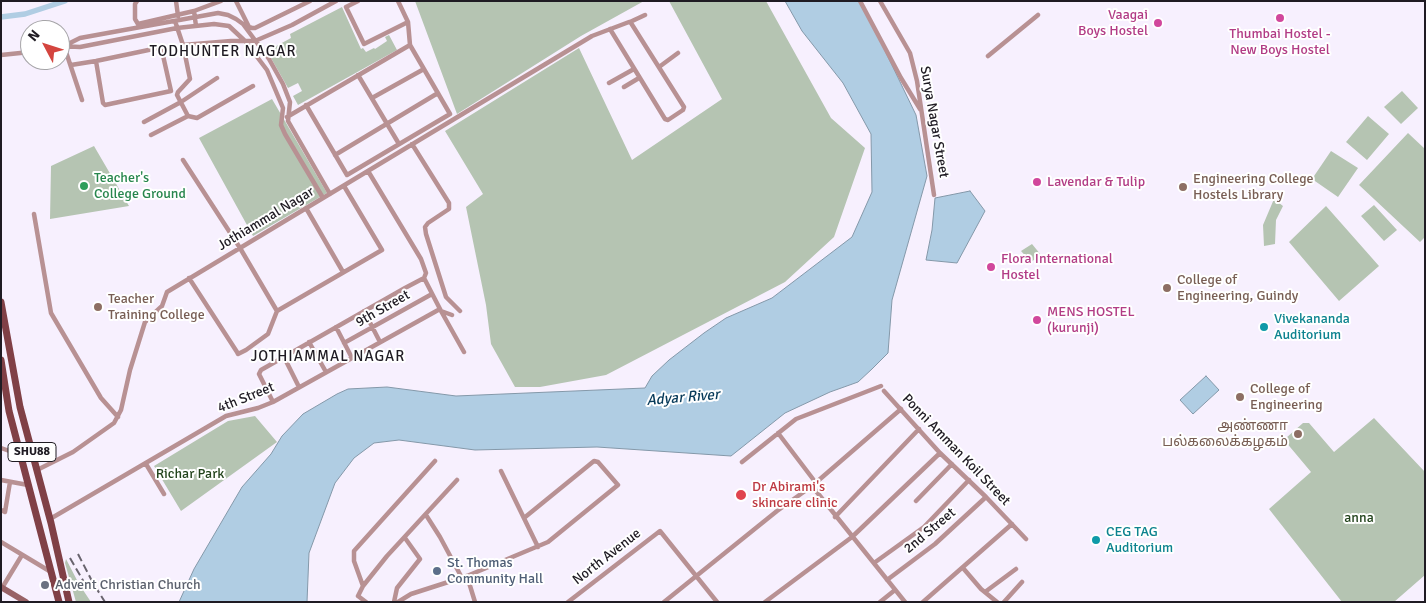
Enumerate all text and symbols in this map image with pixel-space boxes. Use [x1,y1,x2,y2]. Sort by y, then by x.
place label: Vaagai Boys Hostel [1078,7,1148,40]
marker: Thumbai Hostel - New Boys Hostel [1274,12,1286,24]
marker: Vaagai Boys Hostel [1152,17,1164,29]
north arrow [20,20,70,70]
text: N [24,26,44,45]
place label: Thumbai Hostel - New Boys Hostel [1229,26,1331,58]
district label: TODHUNTER NAGAR [148,43,298,61]
street label: Surya Nagar Street [916,65,952,179]
place label: Teacher's College Ground [94,170,186,202]
place label: Engineering College Hostels Library [1193,171,1314,203]
place label: Lavendar & Tulip [1047,174,1145,190]
marker: Lavendar & Tulip [1031,176,1043,188]
marker: Teacher's College Ground [78,180,90,192]
marker: Engineering College Hostels Library [1177,181,1189,193]
street label: Jothiammal Nagar [215,184,317,254]
place label: Flora International Hostel [1001,251,1113,284]
marker: Flora International Hostel [985,261,997,273]
place label: College of Engineering, Guindy [1177,272,1298,304]
marker: College of Engineering, Guindy [1161,282,1173,294]
street label: 9th Street [353,287,413,331]
place label: Teacher Training College [108,291,205,324]
marker: Teacher Training College [92,301,104,313]
place label: MENS HOSTEL (kurunji) [1047,304,1135,336]
place label: Vivekananda Auditorium [1274,311,1350,344]
marker: MENS HOSTEL (kurunji) [1031,314,1043,326]
marker: Vivekananda Auditorium [1258,321,1270,333]
district label: JOTHIAMMAL NAGAR [249,348,407,366]
street label: 4th Street [215,379,277,417]
place label: College of Engineering [1250,381,1323,414]
water label: Adyar River [646,386,720,410]
street label: Ponni Amman Koil Street [898,391,1014,509]
marker: College of Engineering [1234,391,1246,403]
place label: அண்ணா பல்கலைக்கழகம் [1162,418,1288,451]
marker: அண்ணா பல்கலைக்கழகம் [1292,428,1304,440]
road number: SHU88 [8,442,56,462]
park label: Richar Park [156,466,224,482]
place label: Dr Abirami's skincare clinic [752,479,838,512]
marker: Dr Abirami's skincare clinic [734,488,748,502]
street label: 2nd Street [901,505,959,557]
park label: anna [1344,510,1374,526]
place label: CEG TAG Auditorium [1106,524,1173,556]
street label: North Avenue [570,525,644,589]
marker: CEG TAG Auditorium [1090,534,1102,546]
place label: St. Thomas Community Hall [447,555,543,588]
marker: St. Thomas Community Hall [431,565,443,577]
place label: Advent Christian Church [55,577,201,593]
marker: Advent Christian Church [39,579,51,591]

